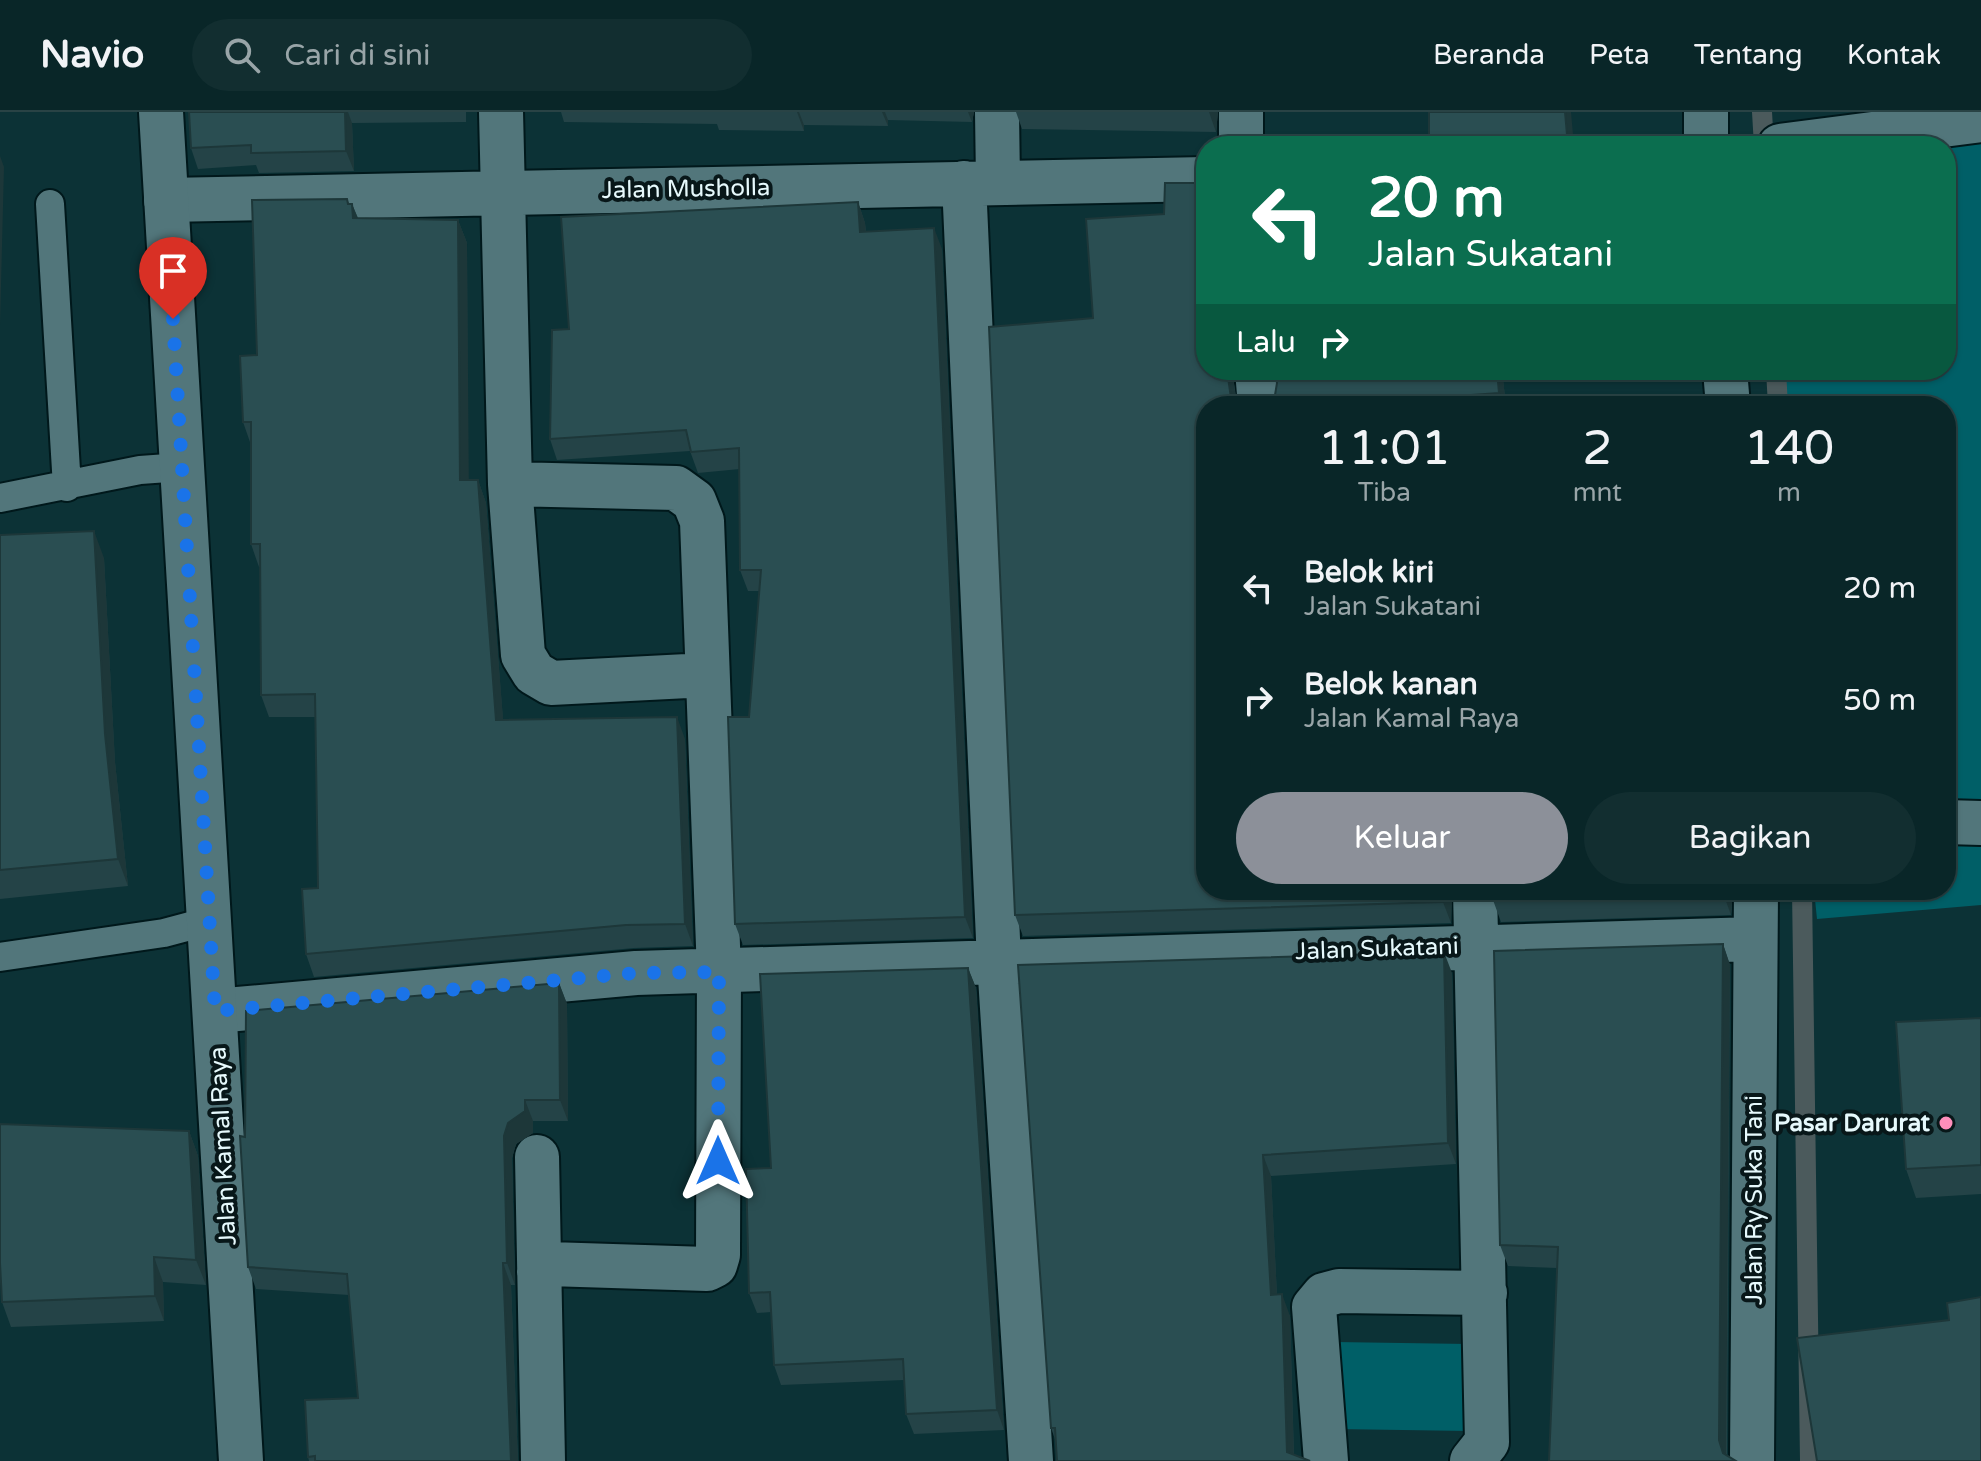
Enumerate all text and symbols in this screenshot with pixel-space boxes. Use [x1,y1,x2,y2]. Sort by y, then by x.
search box [192,19,752,91]
text: Navio [40,32,144,78]
icon: search [220,33,264,77]
text: Cari di sini [284,37,431,74]
text: Beranda [1433,38,1545,72]
text: Peta [1589,38,1650,72]
text: Tentang [1694,38,1803,72]
text: Kontak [1847,38,1941,72]
text: 20 m [1368,165,1504,232]
icon: left [1236,168,1340,272]
street label: Jalan Musholla [601,173,771,205]
text: Jalan Sukatani [1368,233,1613,276]
pin [139,237,207,319]
icon: arrive [151,249,195,293]
icon: right [1312,320,1356,364]
text: Lalu [1236,324,1296,361]
text: 11:01 [1318,420,1451,478]
text: 2 [1582,420,1612,478]
text: 140 [1744,420,1834,478]
text: Tiba [1358,477,1411,508]
text: mnt [1573,477,1622,508]
text: m [1777,477,1801,508]
text: Belok kiri [1304,554,1434,591]
icon: left [1236,566,1280,610]
text: 20 m [1843,570,1916,607]
text: Jalan Sukatani [1304,591,1481,622]
text: Belok kanan [1304,666,1478,703]
icon: right [1236,678,1280,722]
text: 50 m [1843,682,1916,719]
text: Jalan Kamal Raya [1304,703,1519,734]
button: Keluar [1236,792,1568,884]
button: Bagikan [1584,792,1916,884]
street label: Jalan Sukatani [1295,932,1459,966]
street label: Jalan Kamal Raya [203,1046,243,1246]
street label: Jalan Ry Suka Tani [1740,1095,1769,1305]
place label: Pasar Darurat [1774,1109,1931,1138]
marker: Pasar Darurat [1937,1114,1955,1132]
position arrow [676,1119,760,1203]

